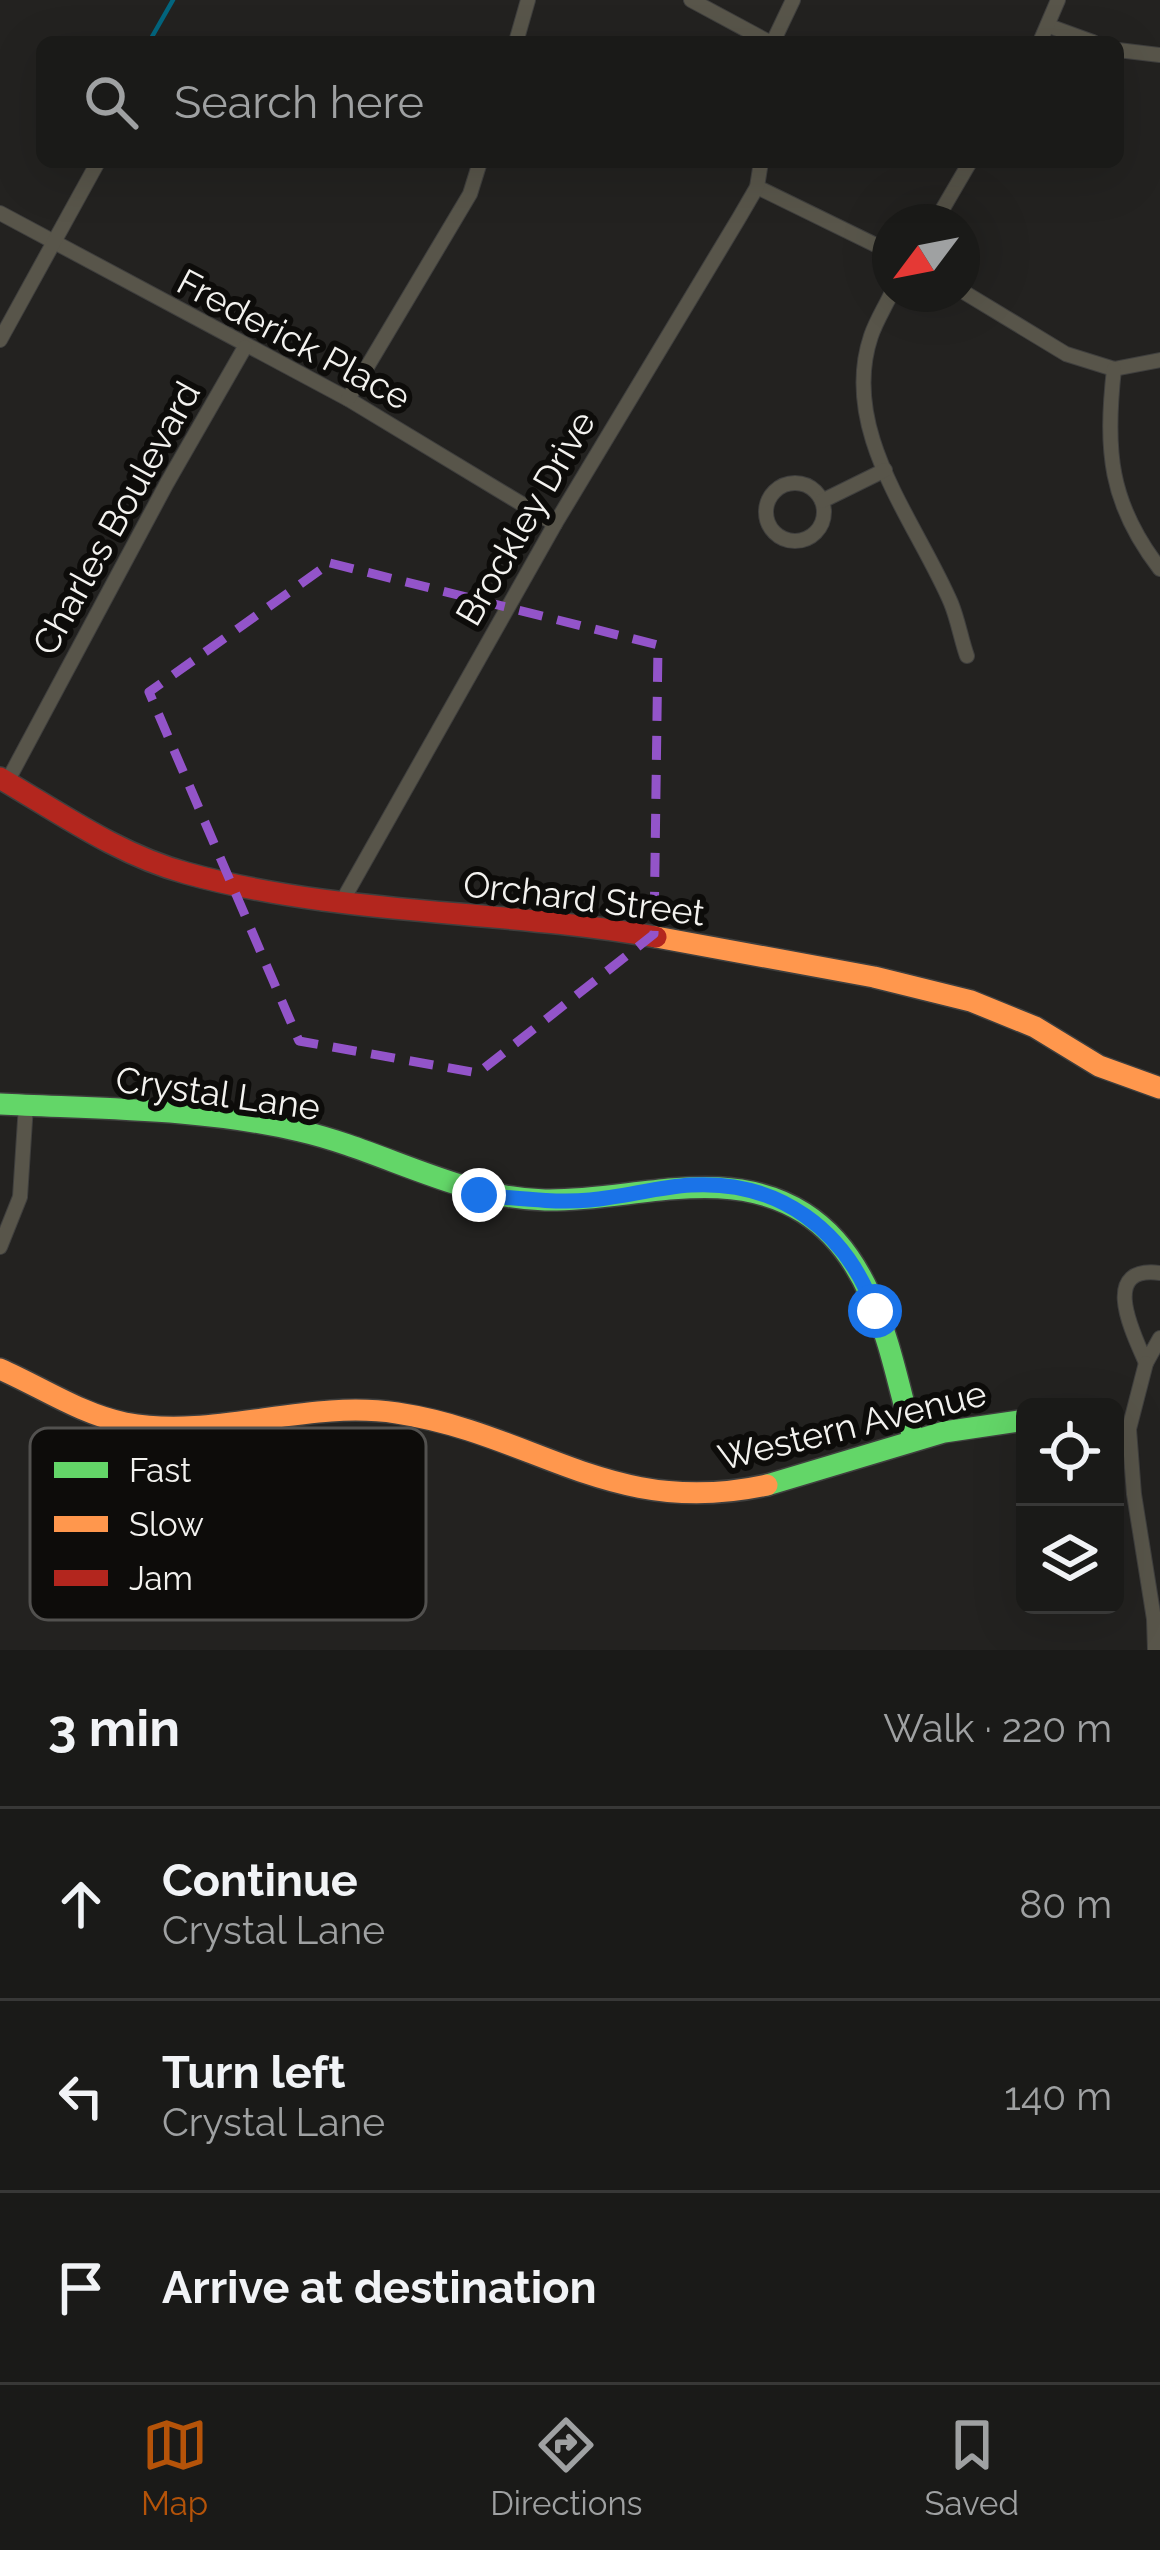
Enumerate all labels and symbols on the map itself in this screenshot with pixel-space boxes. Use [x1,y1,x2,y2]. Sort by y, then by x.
north arrow [872,204,980,312]
street label: Frederick Place [170,260,418,418]
street label: Charles Boulevard [24,374,208,662]
street label: Brockley Drive [447,403,603,633]
street label: Orchard Street [461,862,707,934]
street label: Crystal Lane [113,1058,323,1128]
route end [452,1168,506,1222]
route start [848,1284,902,1338]
street label: Western Avenue [714,1371,990,1479]
legend [30,1428,426,1620]
text: Fast [129,1451,191,1490]
text: Slow [129,1505,204,1544]
text: Jam [129,1559,193,1598]

